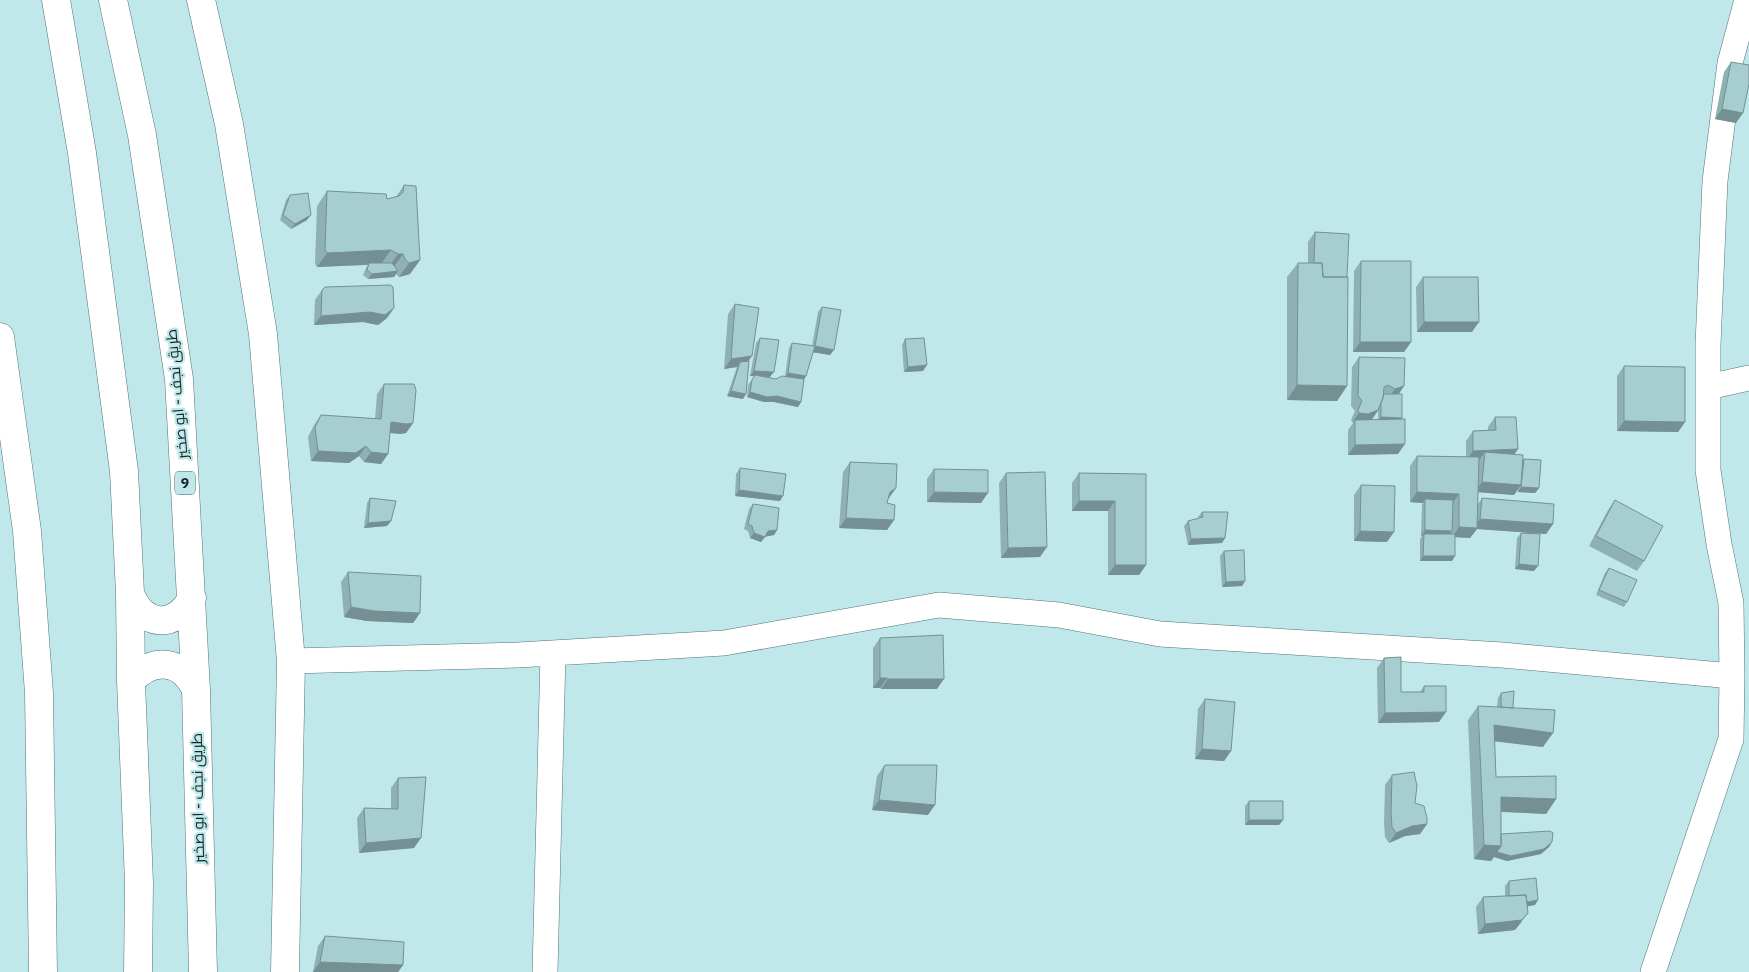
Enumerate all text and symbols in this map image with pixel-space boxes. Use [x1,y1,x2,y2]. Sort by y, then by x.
street label: طريق نجف - ابو صخير [161,328,193,461]
road number: 9 [175,472,195,494]
street label: طريق نجف - ابو صخير [187,733,209,864]

